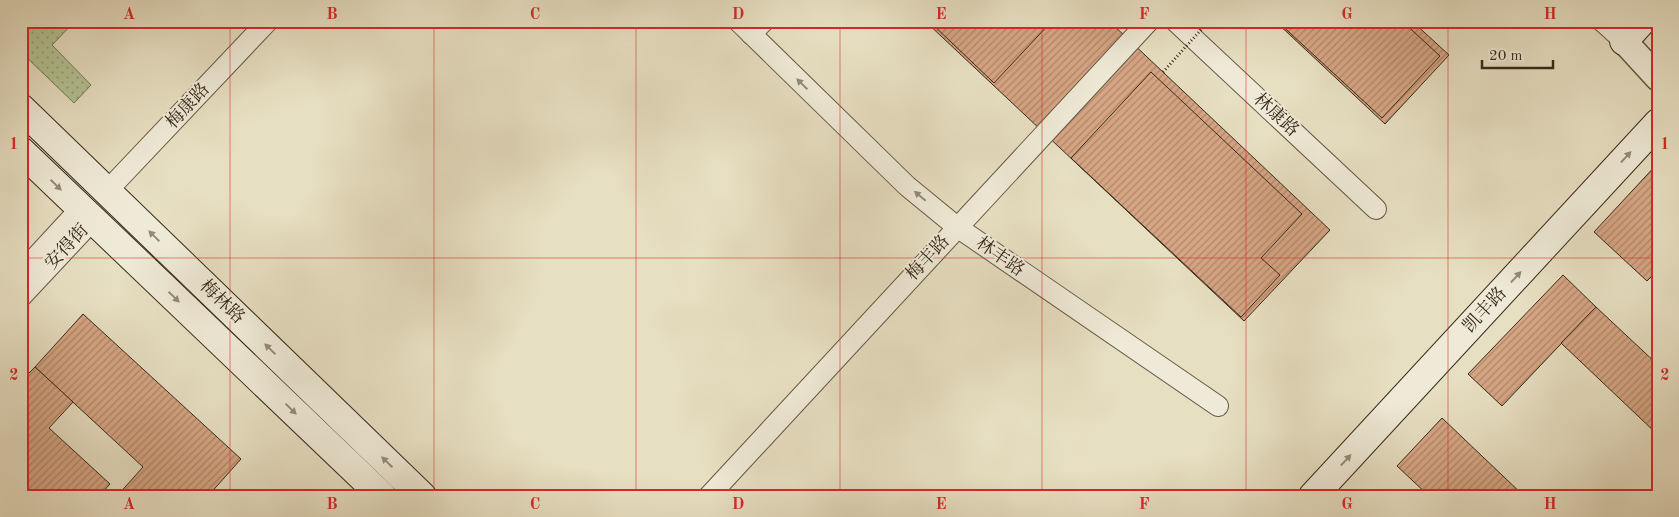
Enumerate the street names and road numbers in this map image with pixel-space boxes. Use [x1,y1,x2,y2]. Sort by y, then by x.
street label: 梅康路 [162,79,213,132]
street label: 林康路 [1250,89,1303,140]
street label: 安得街 [41,220,92,273]
street label: 梅丰路 [902,231,953,284]
street label: 林丰路 [973,233,1028,280]
street label: 梅林路 [196,275,249,327]
street label: 凯丰路 [1459,283,1510,336]

